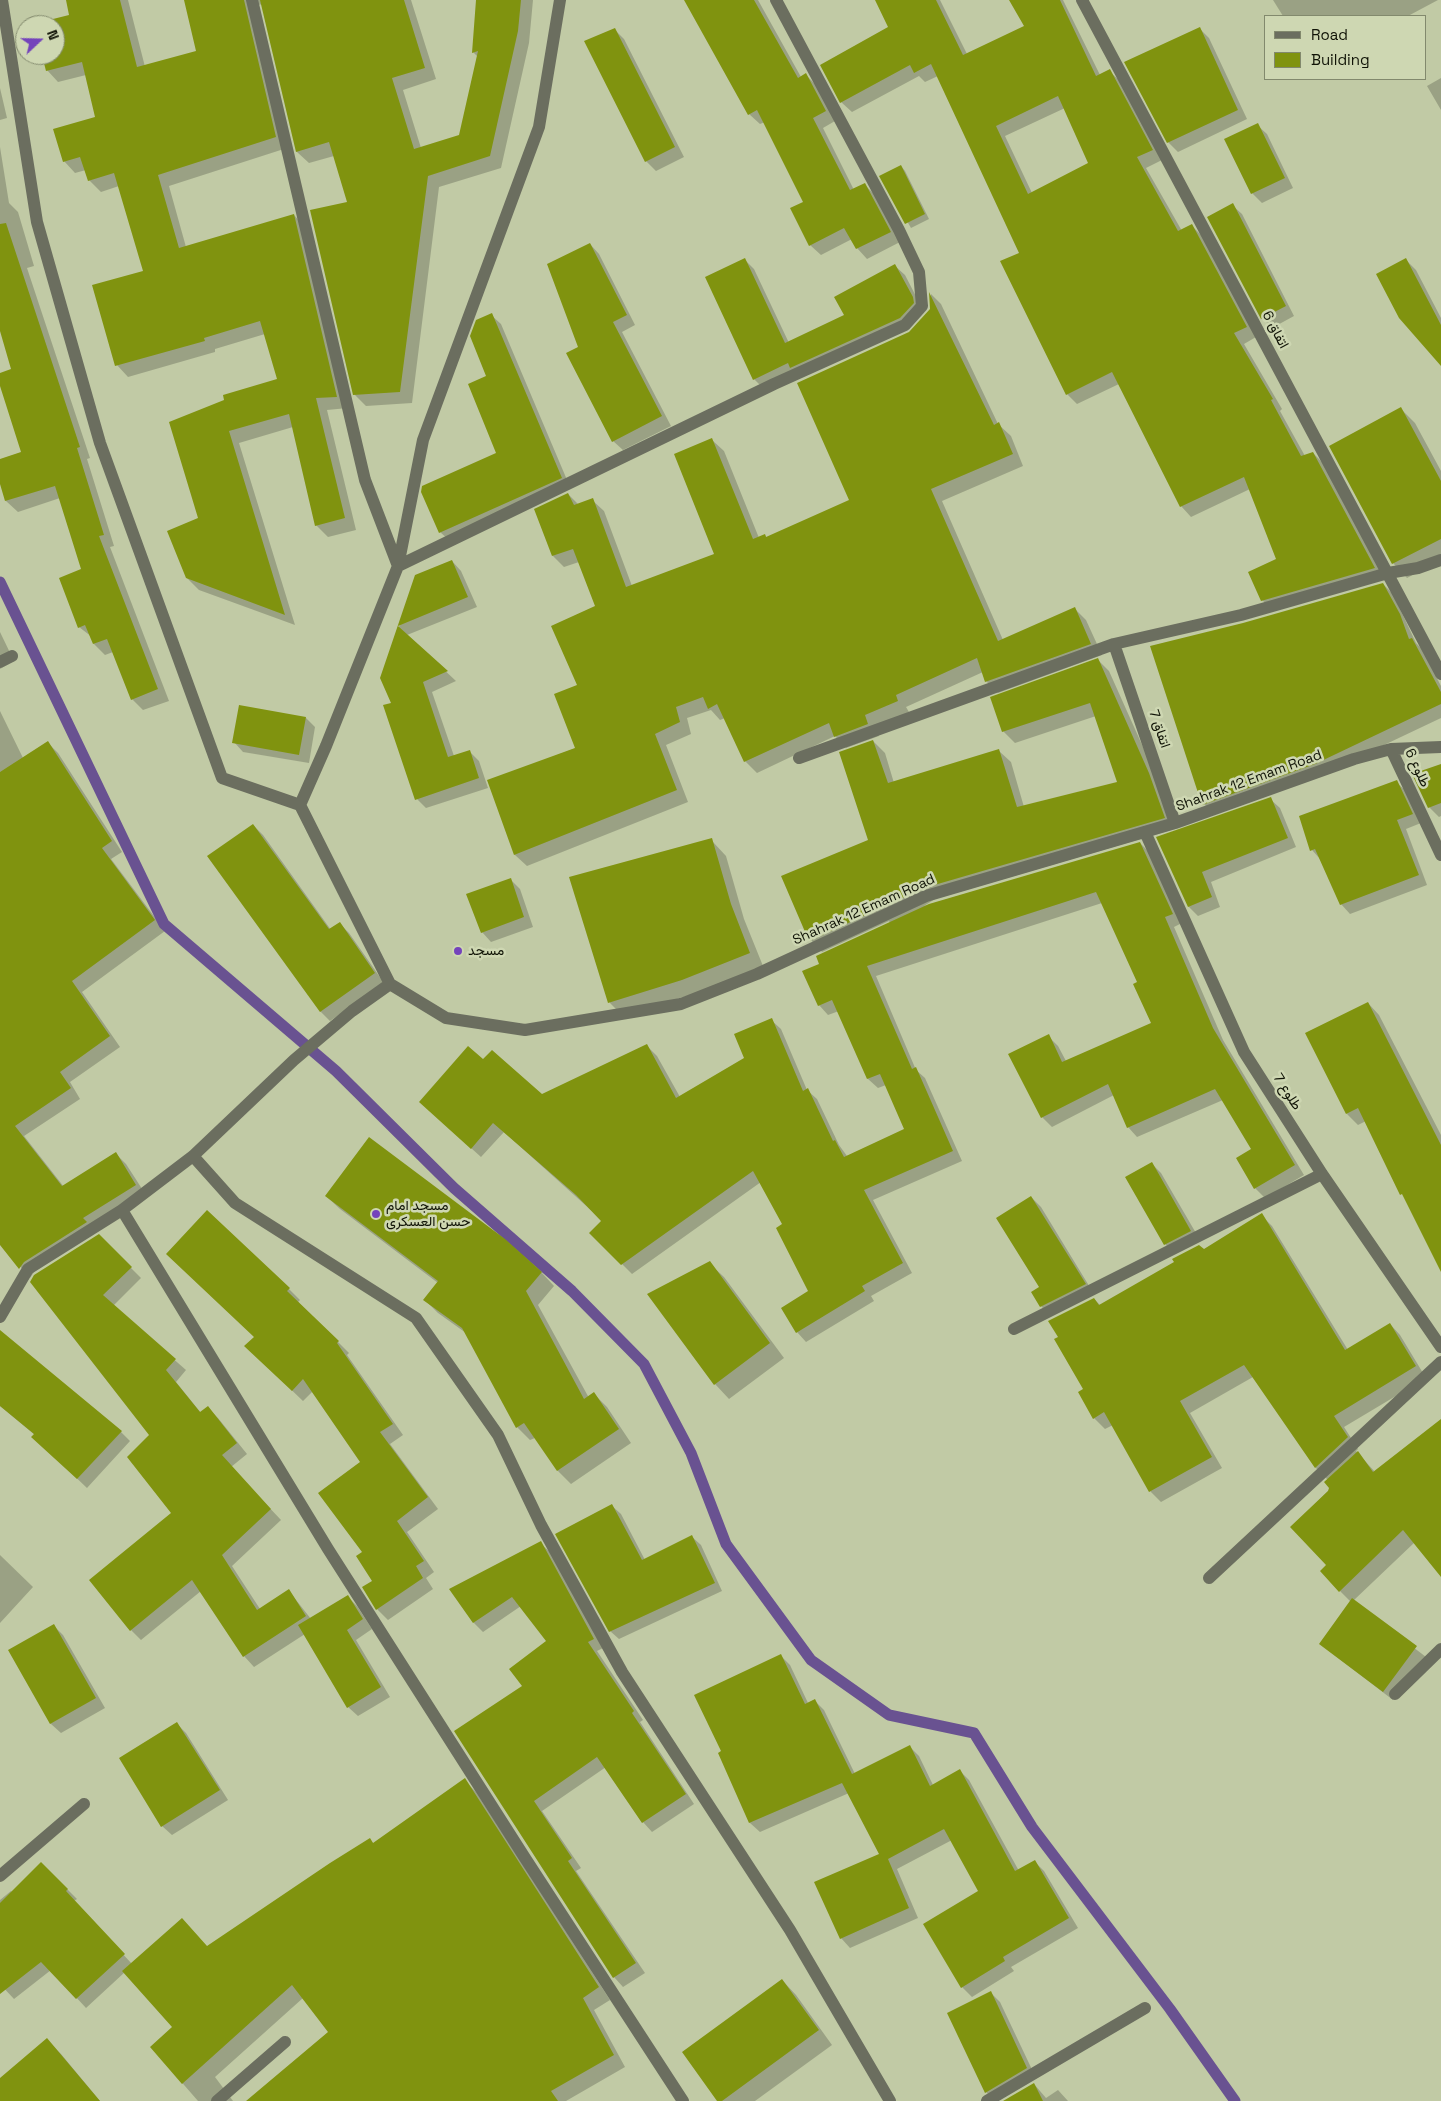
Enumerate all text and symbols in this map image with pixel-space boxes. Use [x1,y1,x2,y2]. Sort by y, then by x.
north arrow [15,15,65,65]
legend [1264,15,1426,80]
text: Road [1311,25,1348,44]
text: N [43,27,63,43]
text: Building [1311,50,1370,69]
street label: اتفاق 6 [1258,308,1292,352]
street label: اتفاق 7 [1145,708,1173,750]
street label: طلوع 6 [1401,746,1433,790]
street label: Shahrak 12 Emam Road [1174,747,1324,815]
street label: Shahrak 12 Emam Road [790,871,938,949]
place label: مسجد [468,943,504,959]
marker: مسجد [452,945,464,957]
street label: طلوع 7 [1269,1071,1305,1113]
place label: مسجد امام حسن العسکری [386,1198,470,1230]
marker: مسجد امام حسن العسکری [370,1208,382,1220]

